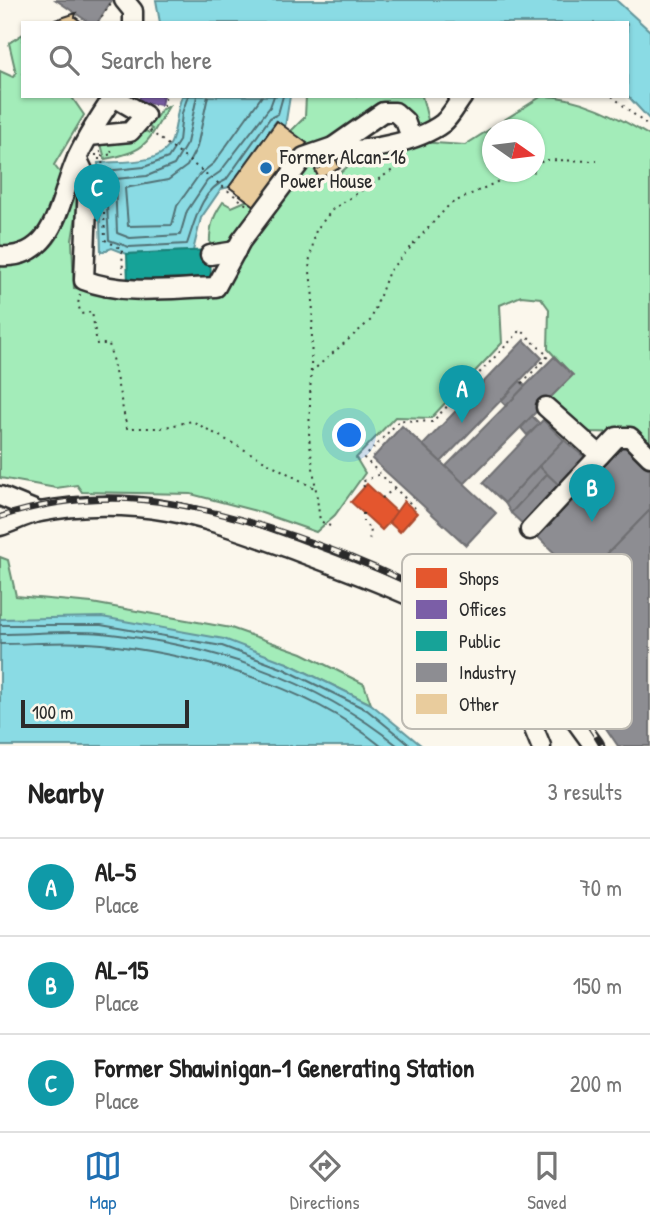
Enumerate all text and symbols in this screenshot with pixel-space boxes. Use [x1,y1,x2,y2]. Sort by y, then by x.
search box [21,21,629,98]
icon: search [45,41,83,79]
text: Search here [101,42,212,77]
north arrow [482,119,545,182]
place label: Former Alcan-16 Power House [279,142,406,195]
marker: Former Alcan-16 Power House [258,160,274,176]
pin: C [74,164,120,222]
pin: A [439,365,485,423]
your location [332,418,366,452]
pin: B [569,464,615,522]
legend [402,554,632,729]
text: Shops [459,565,499,591]
text: Offices [459,596,506,622]
text: Public [459,628,501,654]
text: Industry [459,659,516,685]
text: Other [459,691,500,717]
scale bar [21,697,189,729]
text: 100 m [32,699,73,725]
text: Nearby [28,772,104,812]
text: 3 results [547,776,622,807]
text: Al-5 [95,854,136,889]
text: A [45,872,57,903]
text: 70 m [579,872,622,903]
text: Place [95,889,139,920]
text: AL-15 [95,952,148,987]
text: B [45,970,57,1001]
text: 150 m [573,970,622,1001]
text: Place [95,987,139,1018]
text: Former Shawinigan-1 Generating Station [95,1050,474,1085]
text: C [45,1068,57,1099]
text: 200 m [570,1068,622,1099]
text: Place [95,1085,139,1116]
tab: Map [84,1147,122,1215]
tab: Directions [290,1147,360,1215]
tab: Saved [527,1147,566,1215]

